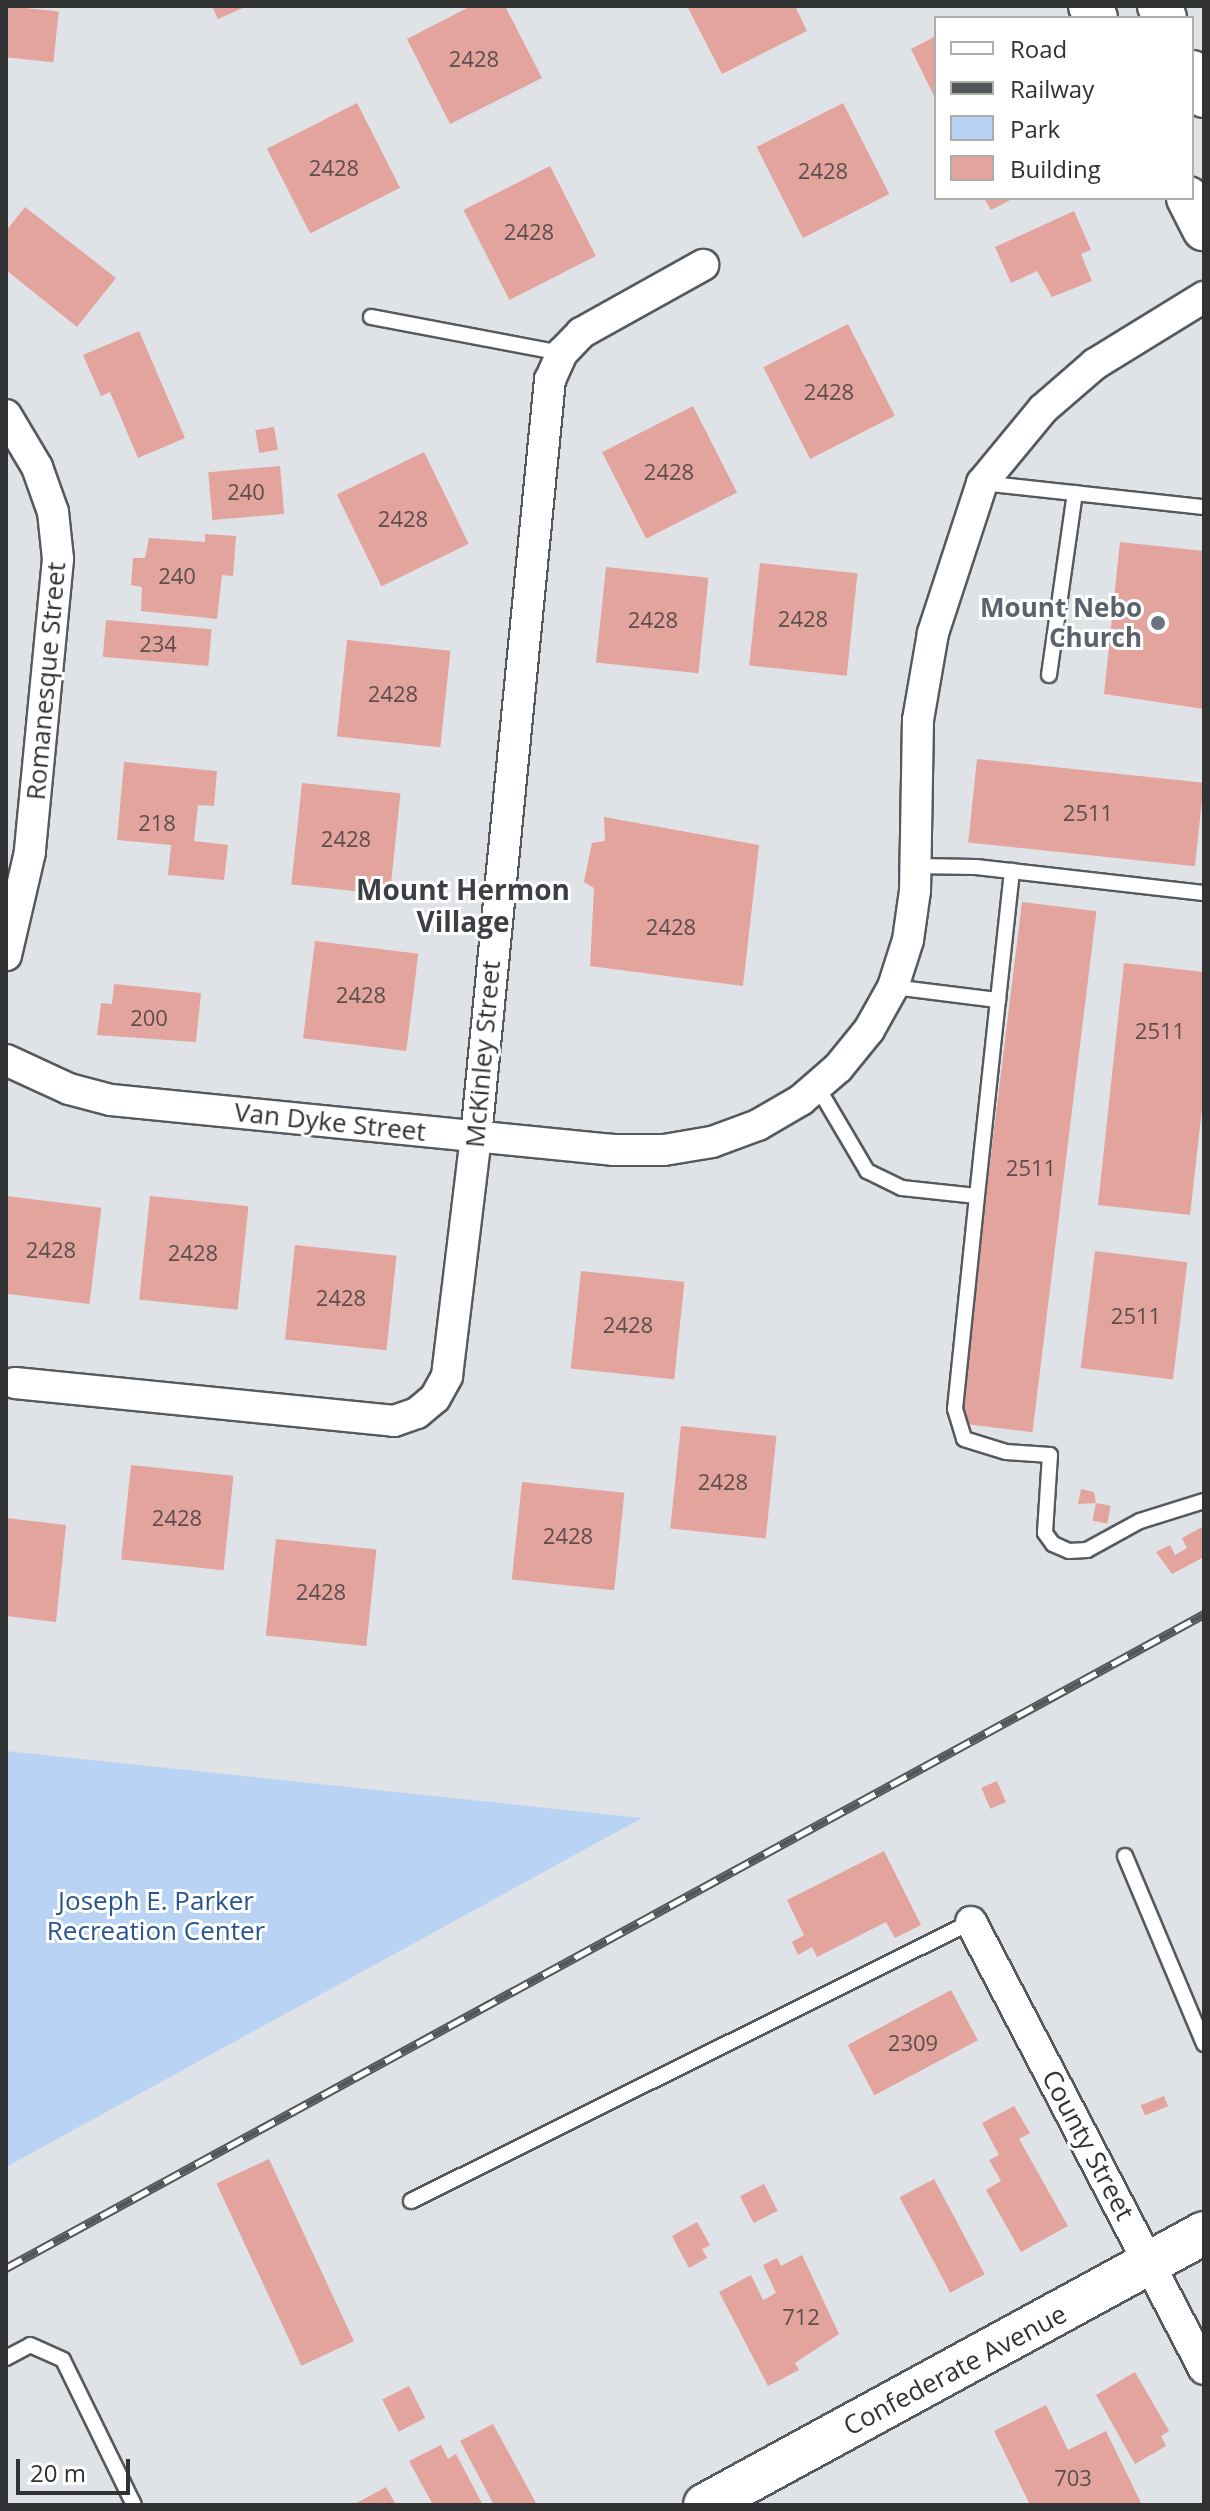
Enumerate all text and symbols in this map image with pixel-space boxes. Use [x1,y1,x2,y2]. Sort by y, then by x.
legend [934,16,1194,200]
text: Road [1010,32,1067,65]
house number: 2428 [449,46,499,72]
text: Railway [1010,72,1094,105]
text: Park [1010,112,1060,145]
text: Building [1010,152,1101,185]
house number: 2428 [309,155,359,181]
house number: 2428 [798,158,848,184]
house number: 2428 [504,219,554,245]
house number: 2428 [804,379,854,405]
house number: 2428 [644,459,694,485]
house number: 240 [227,479,265,505]
house number: 2428 [378,506,428,532]
street label: Romanesque Street [20,561,72,801]
house number: 240 [158,563,196,589]
place label: Mount Nebo Church [980,592,1142,654]
house number: 2428 [778,606,828,632]
house number: 2428 [628,607,678,633]
marker: Mount Nebo Church [1149,614,1167,632]
house number: 234 [139,631,177,657]
house number: 2428 [368,681,418,707]
house number: 2511 [1063,800,1113,826]
house number: 218 [138,810,176,836]
house number: 2428 [321,826,371,852]
district label: Mount Hermon Village [356,872,570,938]
house number: 2428 [646,914,696,940]
street label: McKinley Street [459,959,507,1149]
house number: 2428 [336,982,386,1008]
house number: 200 [130,1005,168,1031]
house number: 2511 [1135,1018,1185,1044]
street label: Van Dyke Street [233,1096,427,1148]
house number: 2511 [1006,1155,1056,1181]
house number: 2428 [26,1237,76,1263]
house number: 2428 [168,1240,218,1266]
house number: 2428 [316,1285,366,1311]
house number: 2511 [1111,1303,1161,1329]
house number: 2428 [603,1312,653,1338]
house number: 2428 [698,1469,748,1495]
house number: 2428 [152,1505,202,1531]
house number: 2428 [543,1523,593,1549]
house number: 2428 [296,1579,346,1605]
park label: Joseph E. Parker Recreation Center [47,1885,265,1946]
house number: 2309 [888,2030,938,2056]
street label: County Street [1035,2065,1141,2225]
street label: Confederate Avenue [838,2298,1072,2442]
house number: 712 [782,2304,820,2330]
scale bar [20,2443,134,2493]
text: 20 m [30,2456,86,2489]
house number: 703 [1054,2465,1092,2491]

